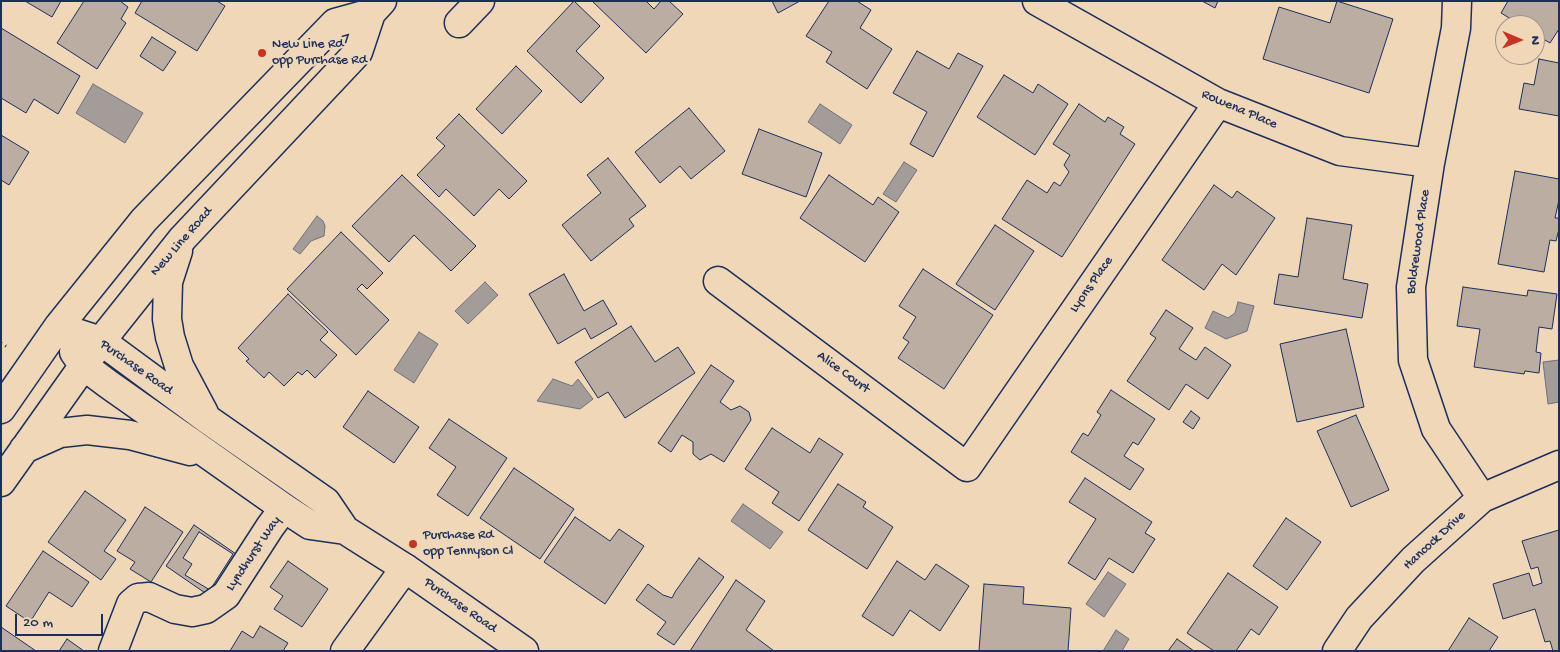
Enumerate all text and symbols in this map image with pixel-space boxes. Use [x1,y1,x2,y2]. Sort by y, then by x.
north arrow [1495,15,1545,65]
text: N [1526,36,1543,45]
place label: New Line Rd opp Purchase Rd [272,37,367,70]
marker: New Line Rd opp Purchase Rd [256,47,268,59]
street label: Rowena Place [1198,86,1280,134]
street label: Boldrewood Place [1403,189,1435,295]
street label: New Line Road [147,204,217,280]
street label: Lyons Place [1066,254,1118,316]
street label: Purchase Road [96,337,176,399]
street label: Alice Court [813,348,873,398]
street label: Hancock Drive [1400,508,1470,574]
street label: Lyndhurst Way [223,513,285,595]
place label: Purchase Rd opp Tennyson Cl [423,528,513,560]
marker: Purchase Rd opp Tennyson Cl [407,538,419,550]
street label: Purchase Road [420,575,500,637]
scale bar [18,604,105,636]
text: 20 m [23,614,53,632]

